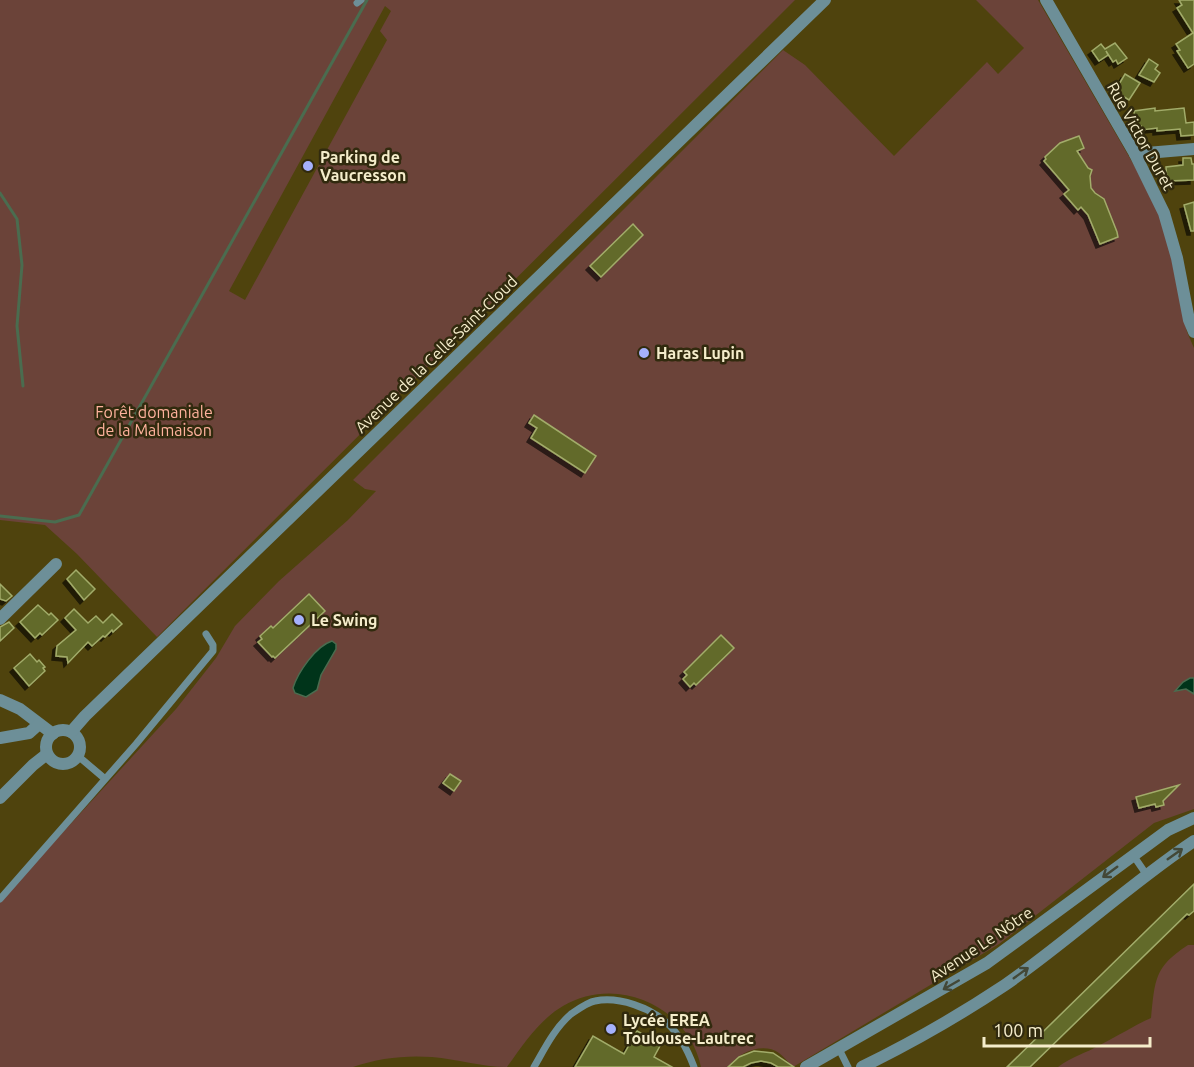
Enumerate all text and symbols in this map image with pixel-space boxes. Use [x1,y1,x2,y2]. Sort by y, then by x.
street label: Rue Victor Duret [1104,79,1178,194]
place label: Parking de Vaucresson [320,148,406,184]
marker: Parking de Vaucresson [301,159,315,173]
street label: Avenue de la Celle-Saint-Cloud [351,272,521,436]
place label: Haras Lupin [656,344,744,362]
marker: Haras Lupin [637,346,651,360]
park label: Forêt domaniale de la Malmaison [95,403,213,439]
place label: Le Swing [311,611,377,629]
marker: Le Swing [292,613,306,627]
one-way arrow [1166,848,1183,860]
one-way arrow [1102,866,1118,879]
street label: Avenue Le Nôtre [926,903,1036,985]
one-way arrow [1012,967,1028,979]
one-way arrow [943,980,960,992]
scale bar [984,1010,1150,1048]
place label: Lycée EREA Toulouse-Lautrec [623,1011,754,1047]
text: 100 m [993,1020,1043,1040]
marker: Lycée EREA Toulouse-Lautrec [604,1022,618,1036]

